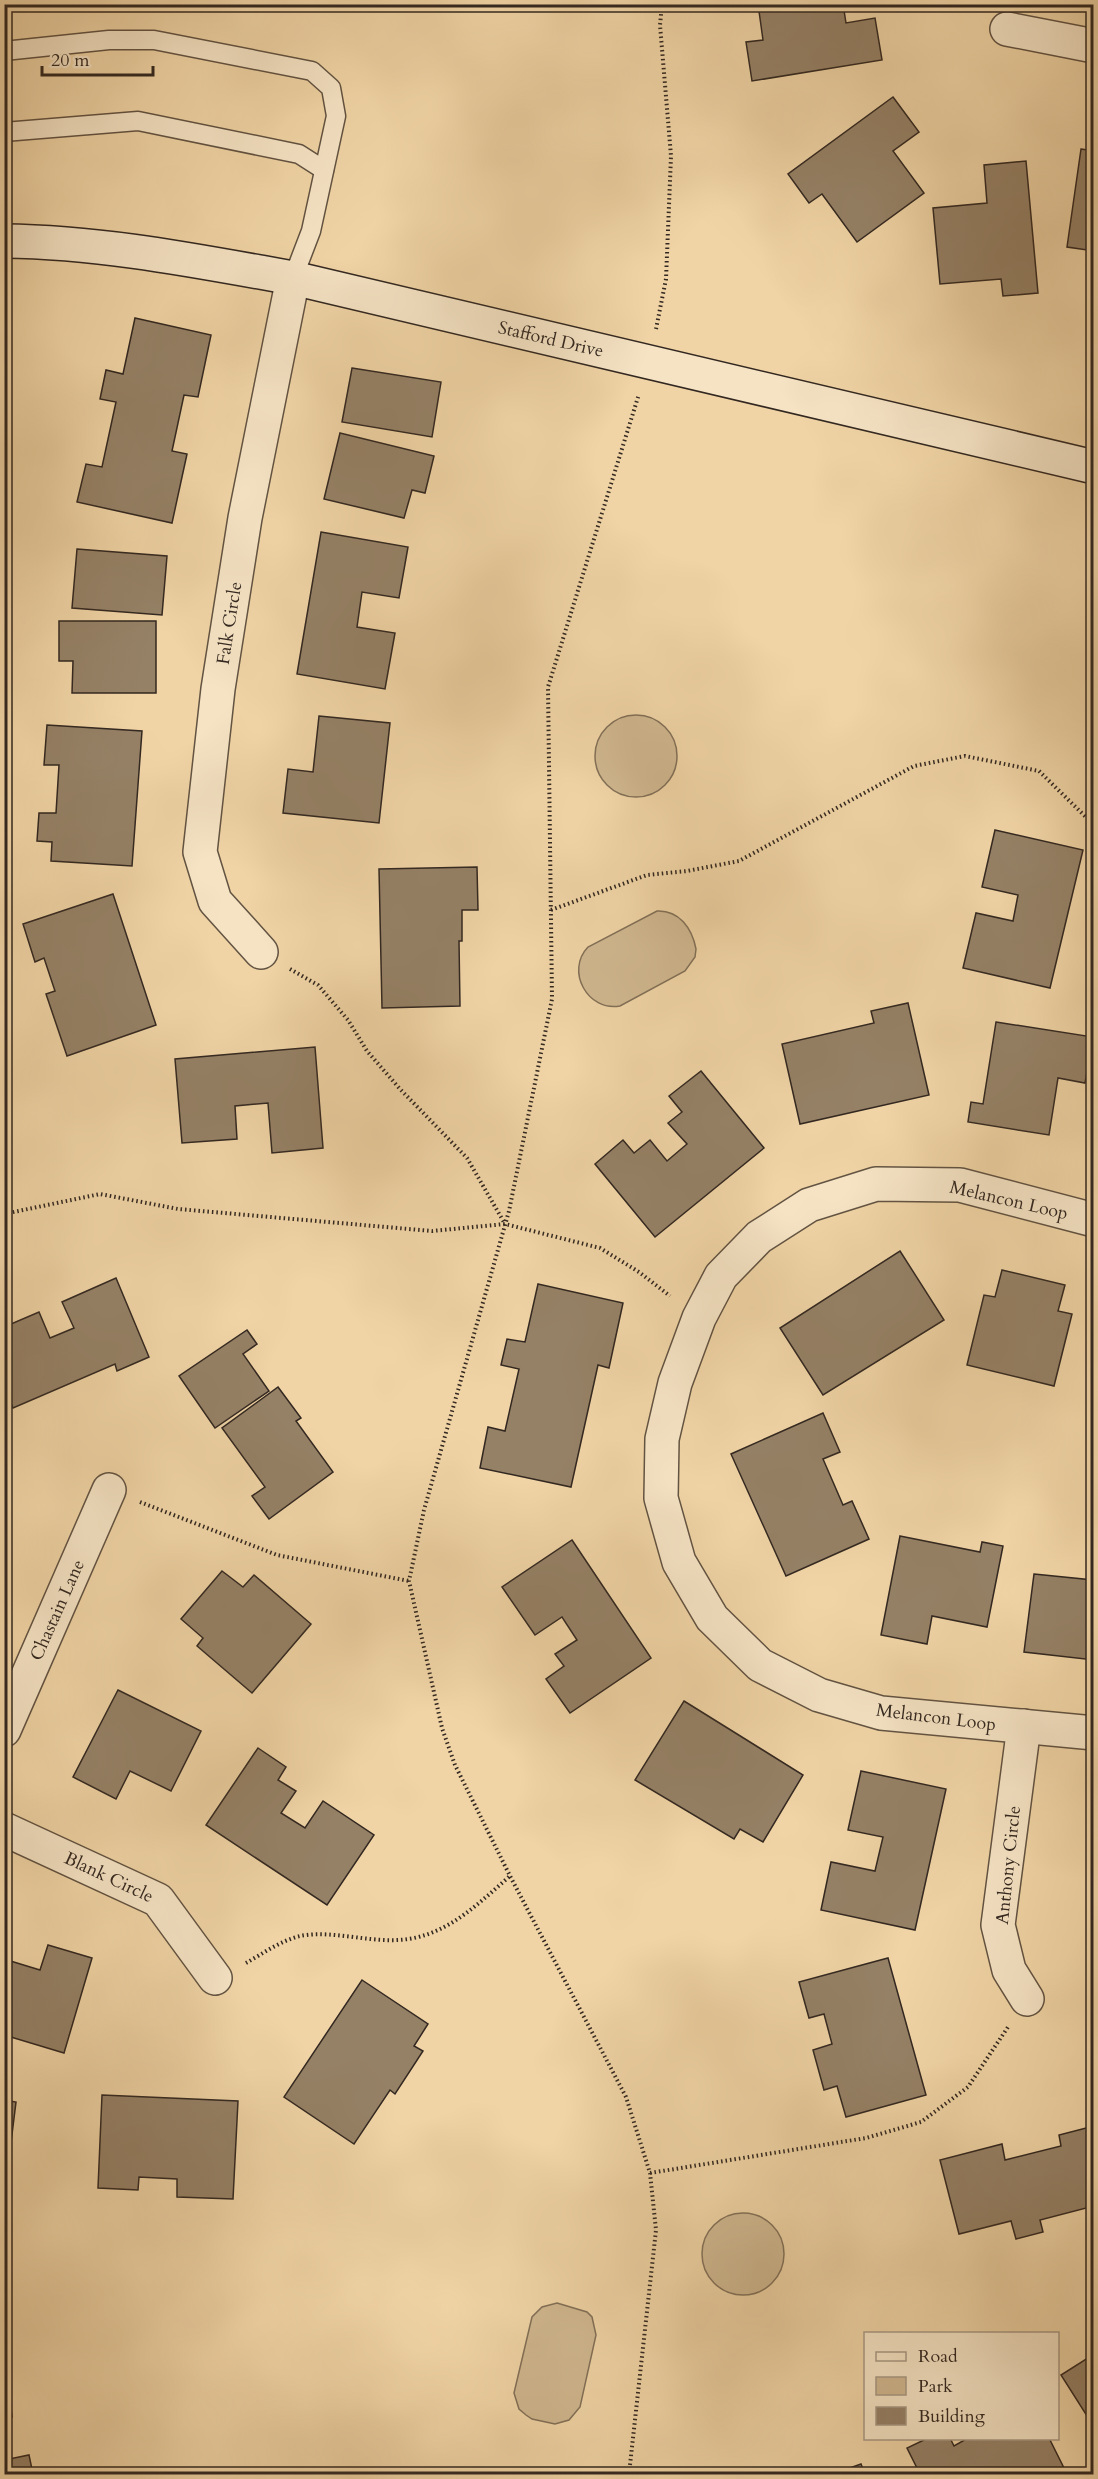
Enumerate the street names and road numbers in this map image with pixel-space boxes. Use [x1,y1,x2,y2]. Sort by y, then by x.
street label: Stafford Drive [496,315,606,364]
street label: Falk Circle [211,580,248,666]
street label: Melancon Loop [947,1175,1070,1226]
street label: Chastain Lane [24,1556,91,1665]
street label: Melancon Loop [875,1698,997,1737]
street label: Anthony Circle [990,1804,1027,1926]
street label: Blank Circle [60,1846,157,1909]

